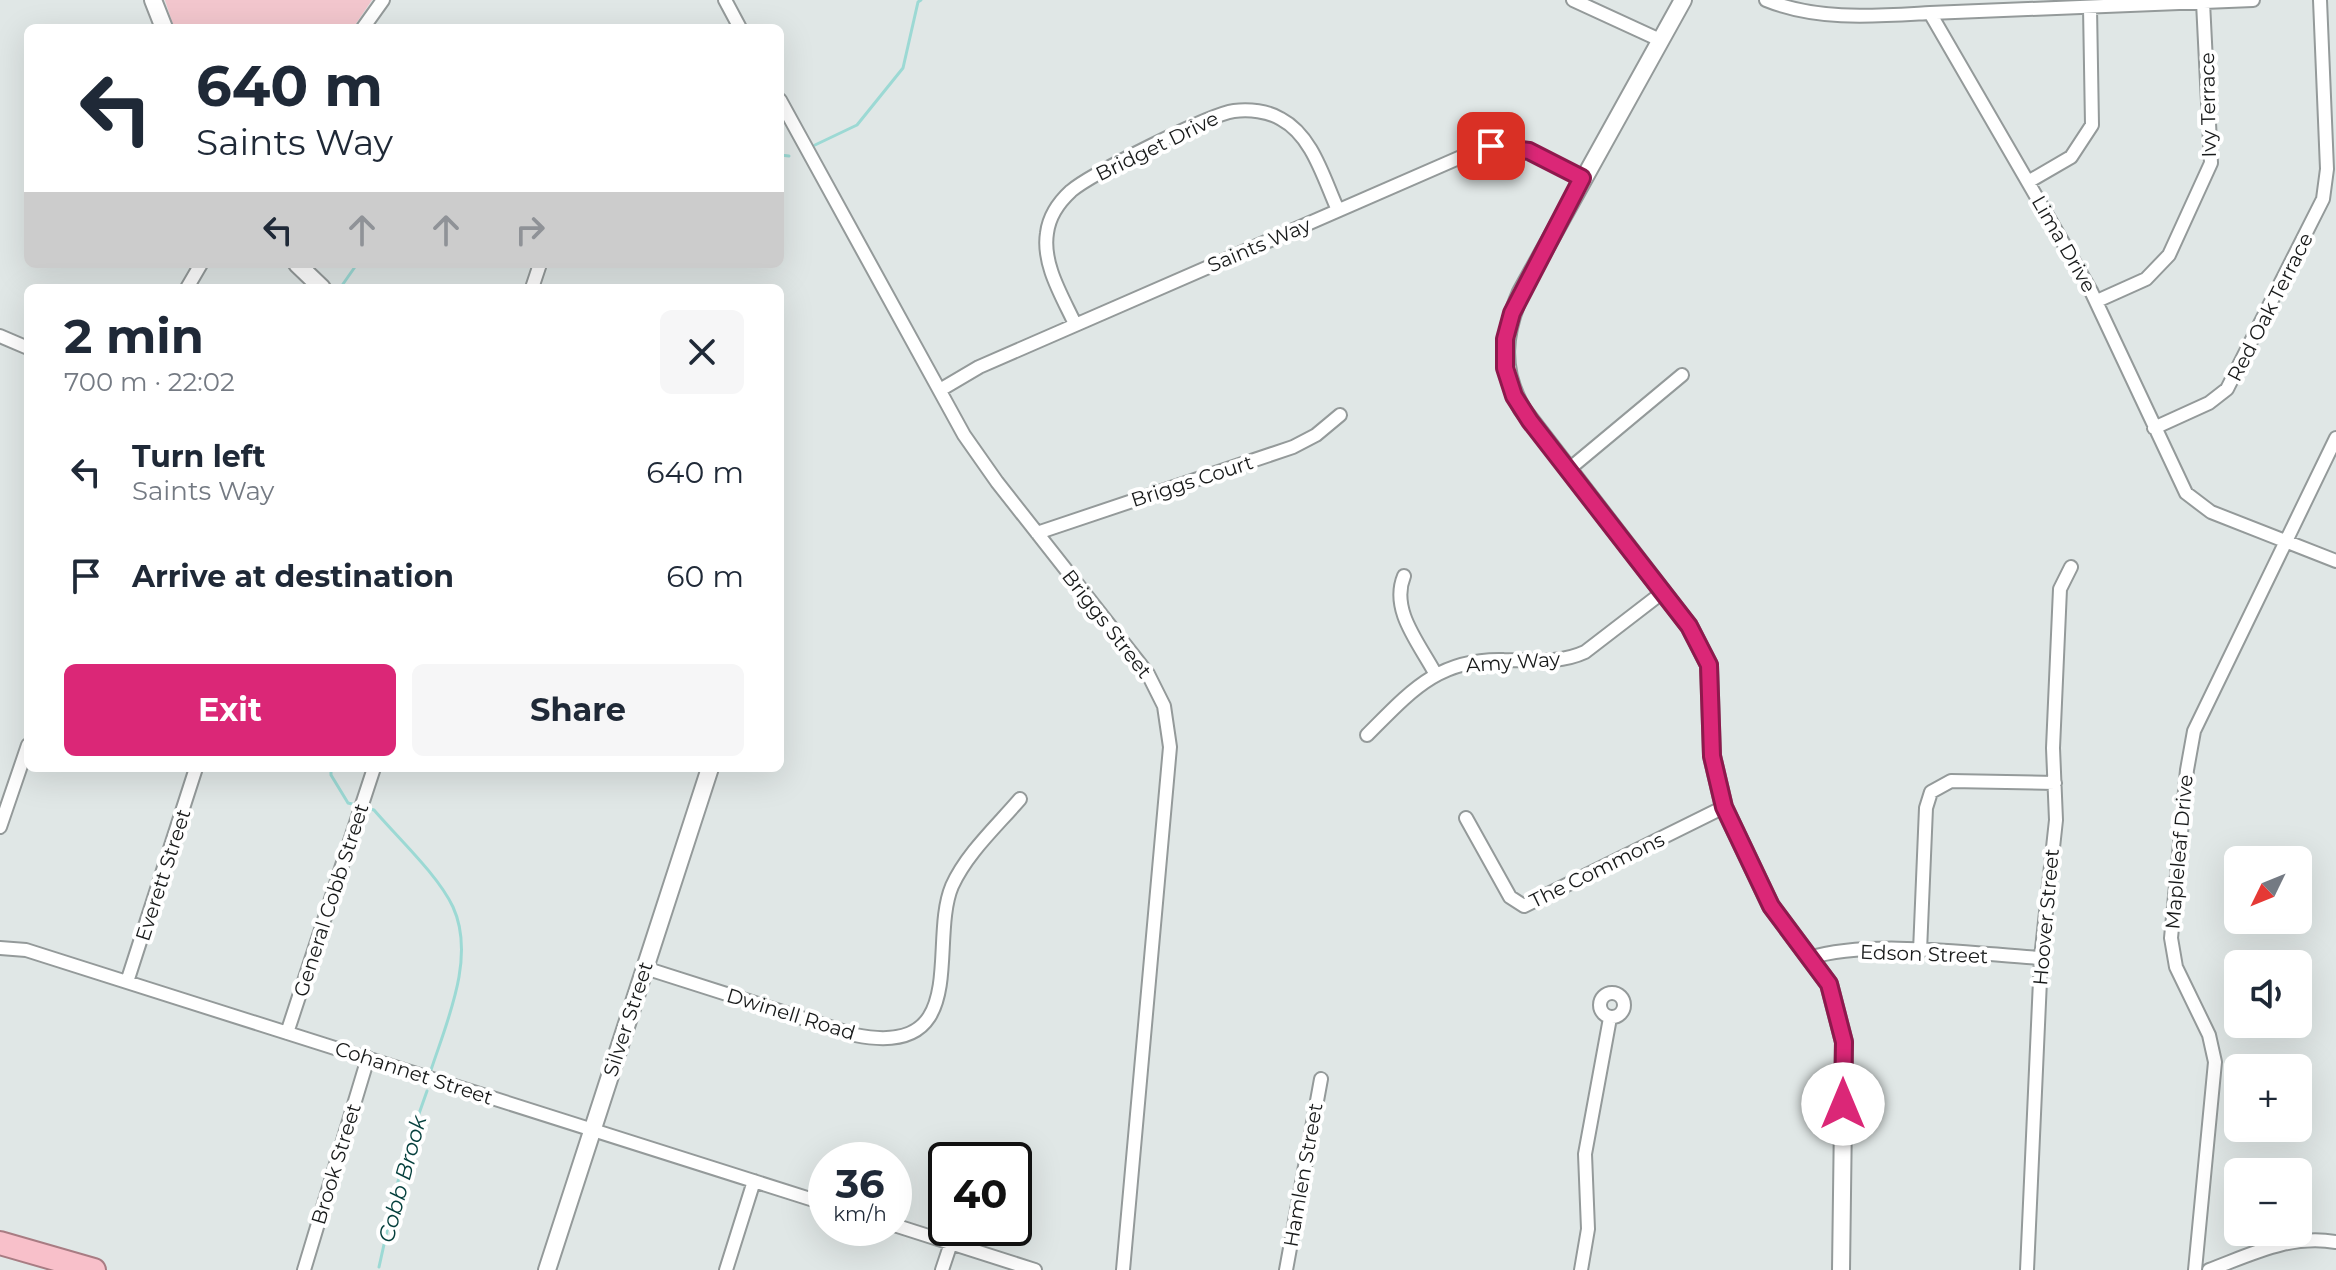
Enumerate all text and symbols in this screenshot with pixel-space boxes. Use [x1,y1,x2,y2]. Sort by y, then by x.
text: 640 m [196,52,383,120]
street label: Ivy Terrace [2195,52,2221,158]
icon: left [64,56,168,160]
street label: Bridget Drive [1092,106,1222,186]
pin [1457,112,1525,180]
text: Saints Way [196,120,393,164]
icon: arrive [1469,124,1513,168]
street label: Lima Drive [2027,191,2101,297]
icon: left [256,208,300,252]
icon: ahead [340,208,384,252]
icon: ahead [424,208,468,252]
icon: right [508,208,552,252]
street label: Saints Way [1204,213,1314,277]
street label: Red Oak Terrace [2222,229,2318,385]
text: 2 min [64,307,204,365]
button: close [660,310,744,394]
text: 700 m · 22:02 [64,366,235,398]
text: Turn left [132,438,265,475]
icon: left [64,450,108,494]
street label: Briggs Court [1128,450,1256,512]
text: 640 m [646,454,744,491]
text: Saints Way [132,475,274,507]
icon: arrive [64,554,108,598]
text: Arrive at destination [132,558,454,595]
text: 60 m [666,558,744,595]
street label: Briggs Street [1057,565,1157,683]
street label: Amy Way [1465,647,1561,677]
button: Exit [64,664,396,756]
button: Share [412,664,744,756]
street label: Mapleleaf Drive [2160,774,2198,930]
street label: General Cobb Street [288,800,374,1000]
street label: Everett Street [130,806,196,944]
street label: The Commons [1526,827,1668,913]
north arrow [2224,846,2312,934]
map controls [2224,846,2312,1246]
street label: Hoover Street [2028,848,2064,986]
street label: Edson Street [1859,940,1989,968]
button: sound [2224,950,2312,1038]
street label: Silver Street [598,959,658,1079]
street label: Dwinell Road [724,983,858,1045]
street label: Cohannet Street [332,1036,496,1110]
button: + [2224,1054,2312,1142]
position arrow [1801,1062,1885,1146]
street label: Brook Street [306,1100,366,1228]
street label: Hamlen Street [1279,1101,1327,1249]
water label: Cobb Brook [373,1112,433,1246]
speed limit sign: 40 [928,1142,1032,1246]
button: − [2224,1158,2312,1246]
text: 36 [835,1159,885,1208]
text: km/h [833,1202,887,1226]

